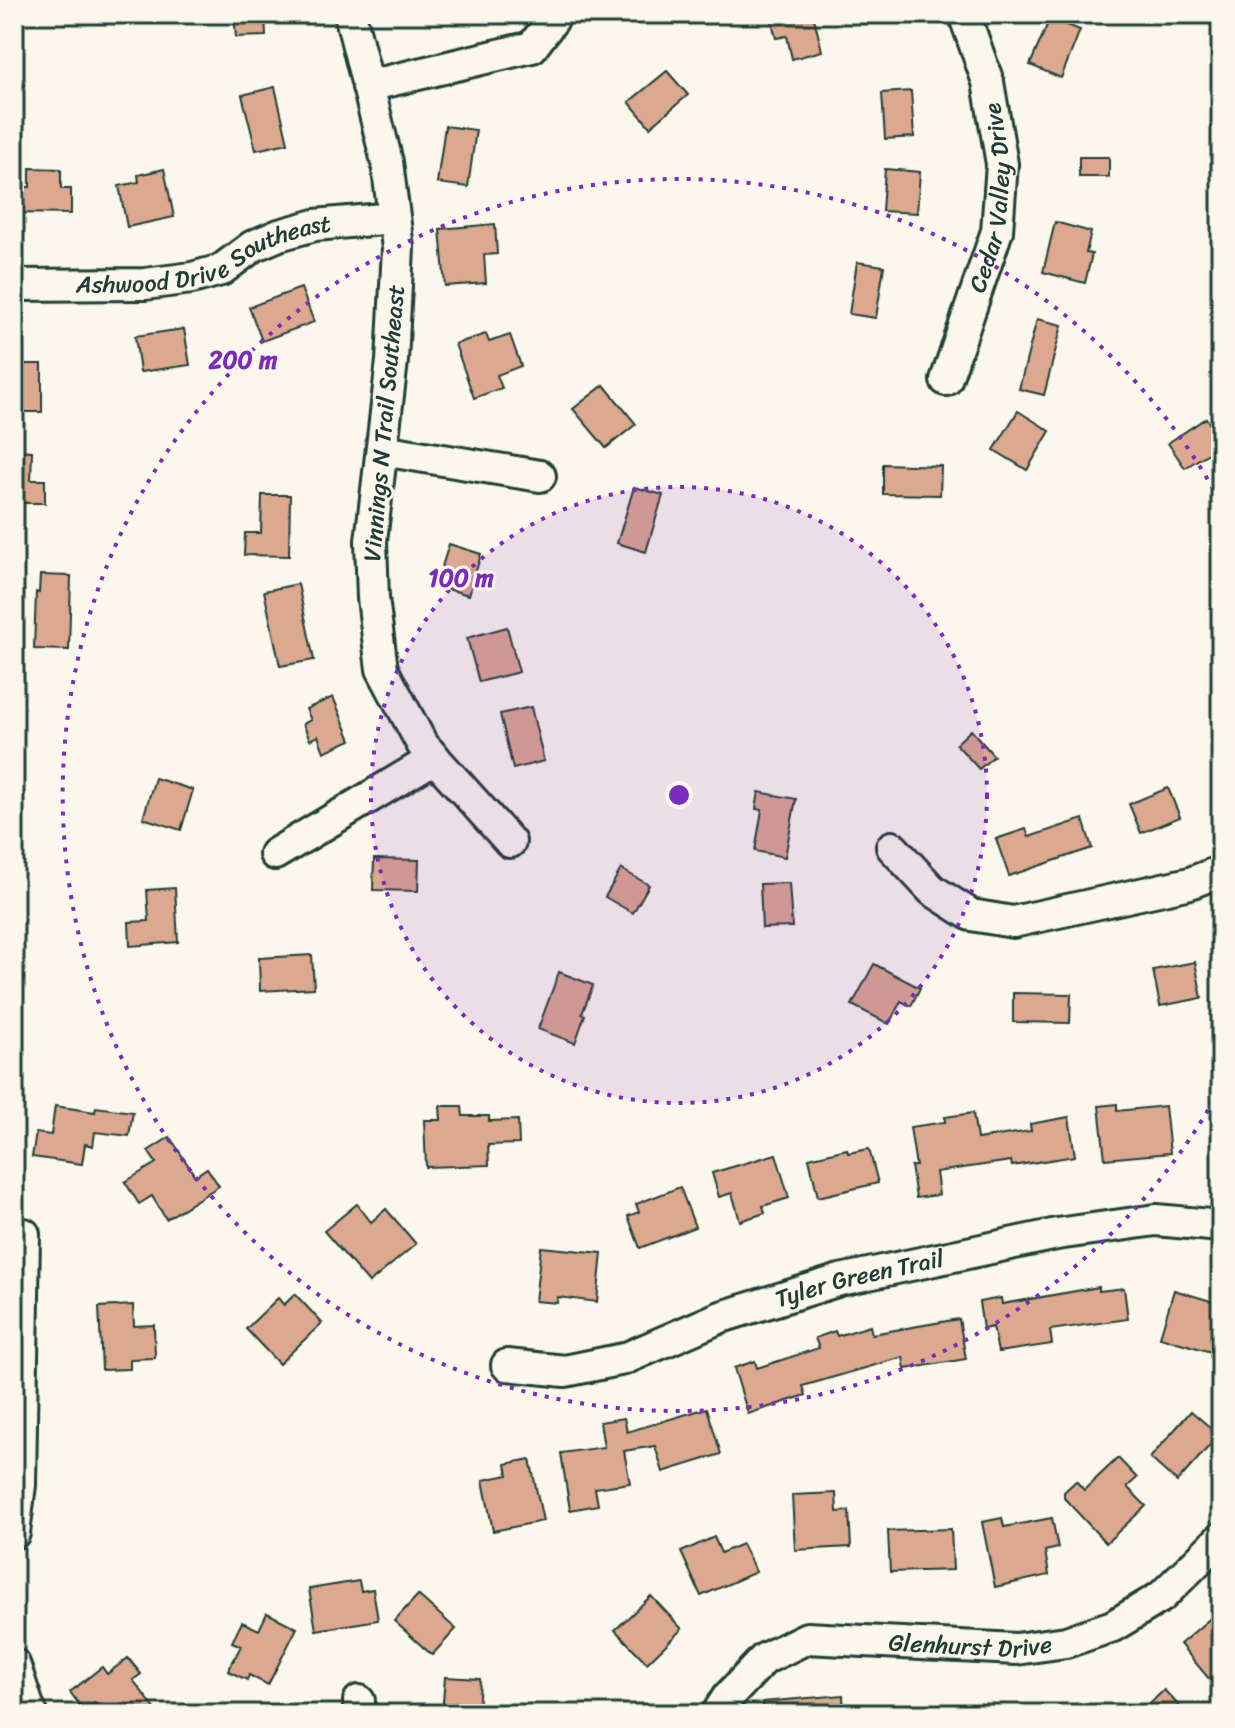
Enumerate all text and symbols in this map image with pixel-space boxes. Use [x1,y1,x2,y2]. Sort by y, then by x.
street label: Cedar Valley Drive [956,99,1023,298]
street label: Ashwood Drive Southeast [75,203,333,306]
street label: Vinnings N Trail Southeast [351,283,417,563]
text: 200 m [208,339,278,381]
text: 100 m [428,557,494,599]
centre of rings [665,781,693,809]
street label: Tyler Green Trail [770,1237,949,1320]
street label: Glenhurst Drive [887,1621,1055,1670]

